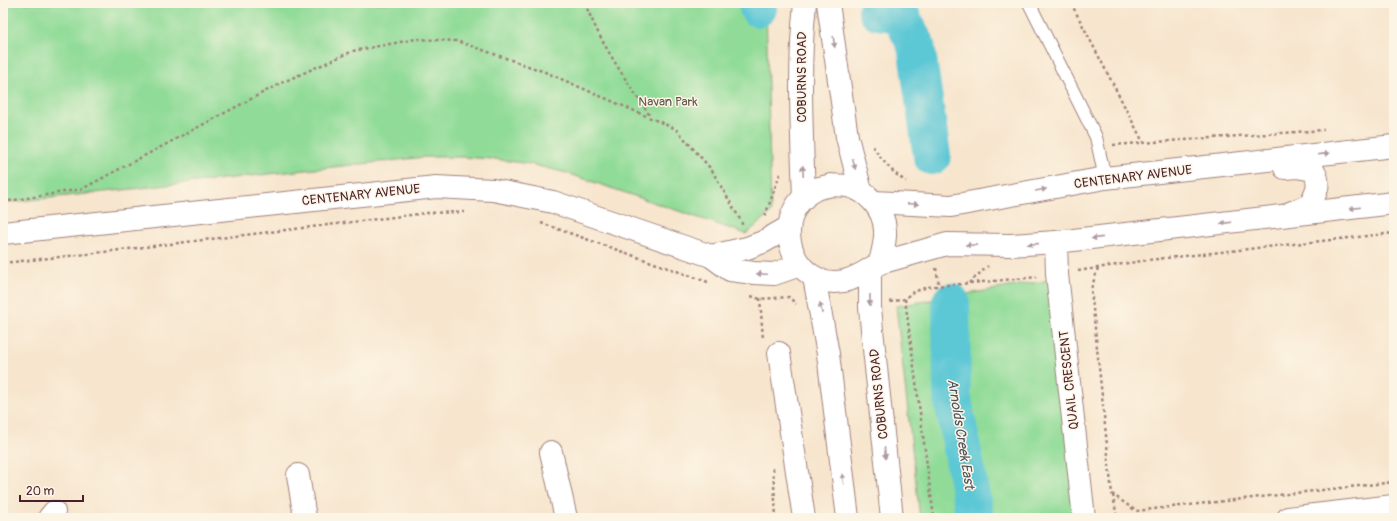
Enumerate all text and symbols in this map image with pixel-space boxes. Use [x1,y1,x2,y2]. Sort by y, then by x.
street label: COBURNS ROAD [794,32,810,122]
one-way arrow [831,36,837,48]
park label: Navan Park [638,94,698,110]
one-way arrow [1318,151,1330,157]
one-way arrow [851,158,857,170]
street label: CENTENARY AVENUE [1073,162,1193,192]
one-way arrow [800,164,806,177]
street label: CENTENARY AVENUE [301,181,421,209]
one-way arrow [1035,187,1047,193]
one-way arrow [907,201,920,207]
one-way arrow [1349,205,1361,211]
one-way arrow [1220,220,1232,226]
one-way arrow [1091,235,1103,241]
one-way arrow [1027,240,1039,247]
one-way arrow [965,241,977,248]
one-way arrow [756,270,768,277]
one-way arrow [867,294,873,307]
one-way arrow [817,302,823,314]
street label: QUAIL CRESCENT [1056,330,1082,430]
street label: COBURNS ROAD [866,348,892,440]
water label: Arnolds Creek East [944,378,978,491]
one-way arrow [882,447,888,459]
one-way arrow [840,473,846,485]
scale bar [20,477,83,503]
text: 20 m [26,484,55,499]

